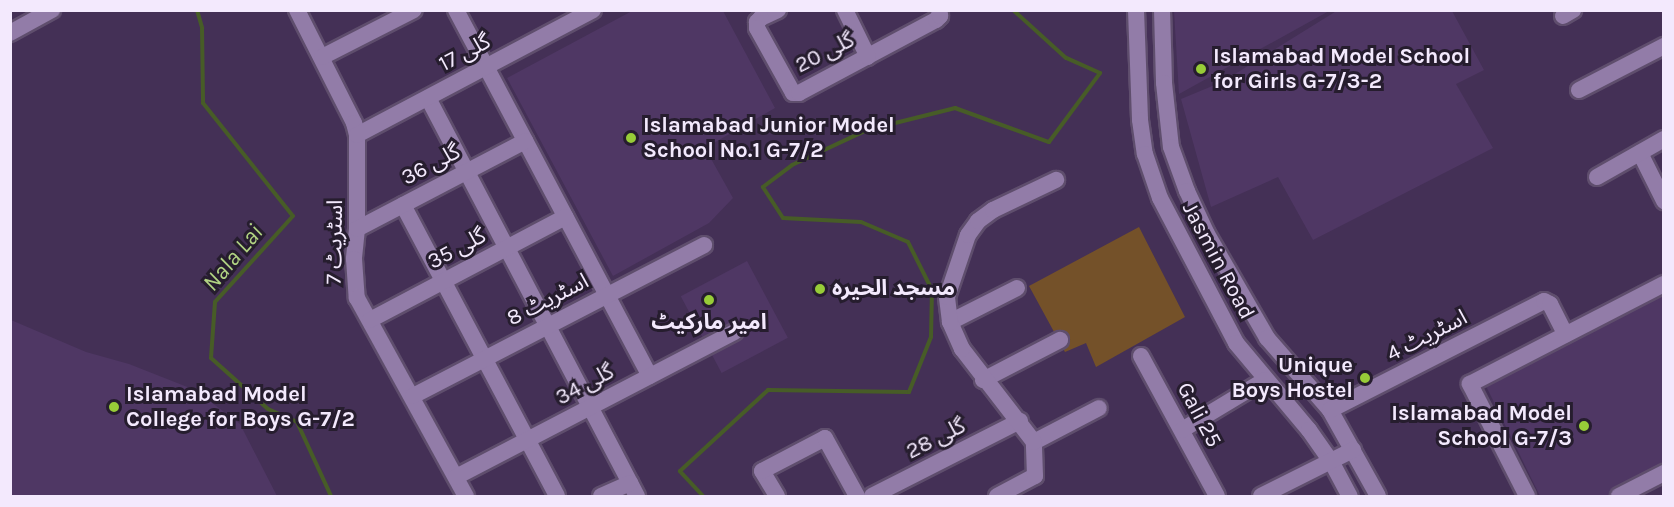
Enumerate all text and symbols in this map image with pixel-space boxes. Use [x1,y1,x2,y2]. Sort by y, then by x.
street label: گلی 20 [791,27,859,79]
street label: گلی 17 [435,29,495,77]
place label: Islamabad Model School for Girls G-7/3-2 [1213,43,1470,94]
marker: Islamabad Model School for Girls G-7/3-2 [1194,62,1208,76]
place label: Islamabad Junior Model School No.1 G-7/2 [643,112,895,164]
marker: Islamabad Junior Model School No.1 G-7/2 [624,131,638,145]
street label: گلی 36 [397,139,465,191]
street label: Jasmin Road [1176,198,1260,324]
street label: اسٹریٹ 7 [321,199,349,285]
water label: Nala Lai [197,219,269,297]
street label: گلی 35 [423,223,491,275]
street label: اسٹریٹ 8 [503,268,593,332]
place label: مسجد الحیرہ [832,276,955,302]
marker: مسجد الحیرہ [813,282,827,296]
marker: امیر مارکیٹ [702,293,716,307]
street label: اسٹریٹ 4 [1382,305,1472,367]
place label: امیر مارکیٹ [651,310,767,336]
place label: Unique Boys Hostel [1231,352,1353,404]
street label: گلی 34 [551,359,619,411]
marker: Unique Boys Hostel [1358,371,1372,385]
street label: Gali 25 [1171,378,1227,452]
place label: Islamabad Model College for Boys G-7/2 [126,381,355,433]
marker: Islamabad Model College for Boys G-7/2 [107,400,121,414]
place label: Islamabad Model School G-7/3 [1391,400,1572,452]
street label: گلی 28 [902,413,970,465]
marker: Islamabad Model School G-7/3 [1577,419,1591,433]

